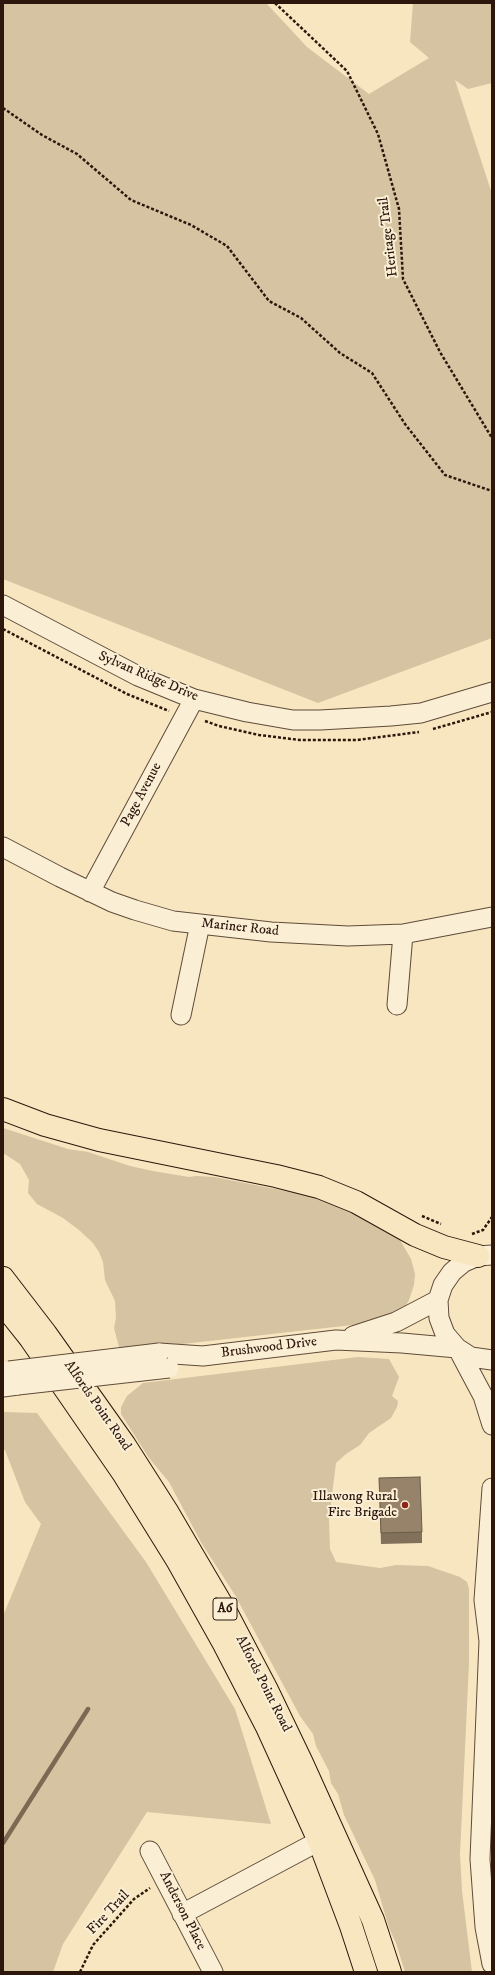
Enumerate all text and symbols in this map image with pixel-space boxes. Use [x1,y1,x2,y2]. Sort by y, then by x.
street label: Heritage Trail [376,196,402,278]
street label: Sylvan Ridge Drive [96,648,200,706]
street label: Page Avenue [118,760,166,830]
street label: Mariner Road [200,916,280,940]
street label: Brushwood Drive [220,1334,318,1362]
street label: Alfords Point Road [60,1358,134,1454]
place label: Illawong Rural Fire Brigade [313,1489,397,1522]
marker: Illawong Rural Fire Brigade [400,1500,410,1510]
road number: A6 [213,1598,237,1620]
street label: Alfords Point Road [231,1633,295,1735]
street label: Anderson Place [155,1869,209,1953]
street label: Fire Trail [84,1887,134,1939]

